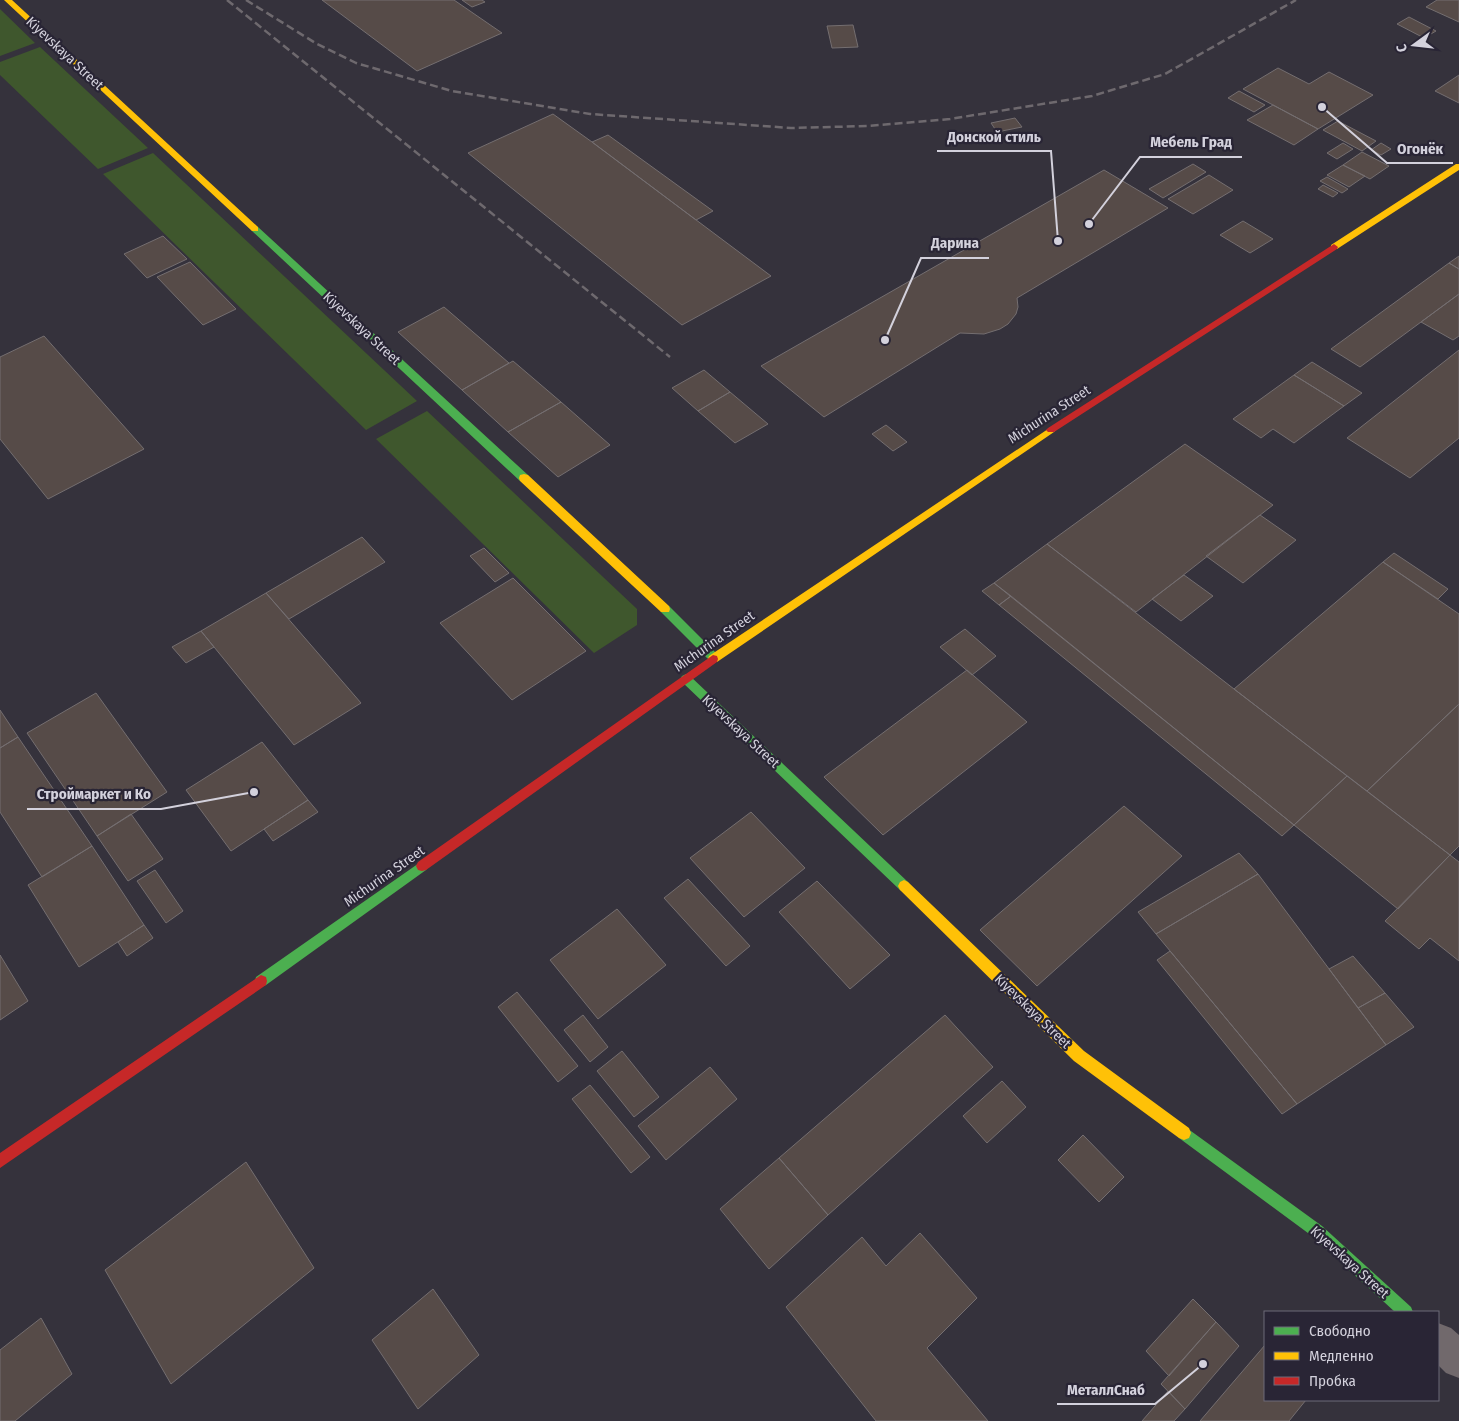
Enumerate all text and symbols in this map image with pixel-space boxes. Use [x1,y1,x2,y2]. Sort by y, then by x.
street label: Kiyevskaya Street [22,13,107,94]
north arrow [1389,20,1439,70]
text: С [1393,42,1411,54]
callout: Донской стиль [937,121,1051,151]
callout: Мебель Град [1140,127,1242,157]
text: Донской стиль [946,128,1041,146]
text: Мебель Град [1150,133,1232,151]
callout: Огонёк [1387,133,1453,163]
text: Огонёк [1397,140,1444,158]
callout: Дарина [921,228,989,258]
text: Дарина [930,234,979,252]
street label: Kiyevskaya Street [319,288,404,369]
street label: Michurina Street [1005,381,1094,447]
street label: Michurina Street [671,607,758,675]
street label: Kiyevskaya Street [698,691,783,772]
callout: Строймаркет и Ко [27,779,161,809]
text: Строймаркет и Ко [37,785,151,803]
street label: Michurina Street [341,842,428,910]
street label: Kiyevskaya Street [991,971,1075,1052]
street label: Kiyevskaya Street [1307,1223,1393,1302]
legend [1264,1311,1439,1401]
text: Свободно [1309,1322,1371,1340]
text: Медленно [1309,1347,1374,1365]
text: Пробка [1309,1372,1356,1390]
callout: МеталлСнаб [1057,1374,1155,1404]
text: МеталлСнаб [1067,1381,1145,1399]

